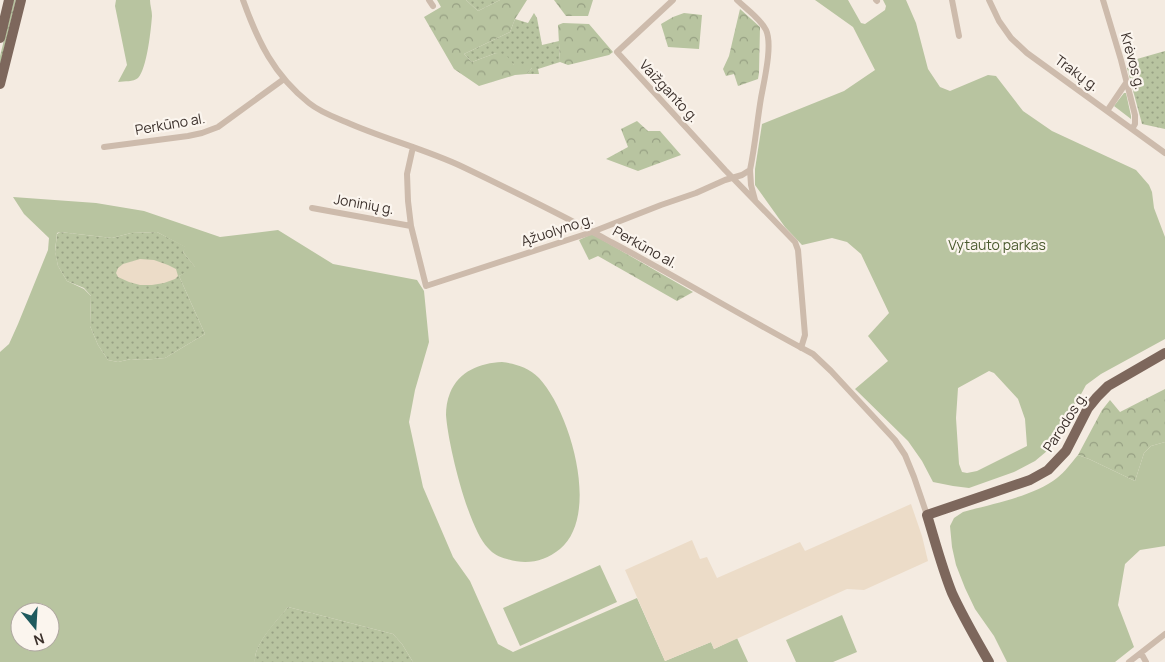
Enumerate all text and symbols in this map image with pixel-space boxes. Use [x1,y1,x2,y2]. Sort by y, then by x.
street label: Krėvos g. [1117,30,1150,91]
street label: Trakų g. [1051,50,1103,95]
street label: Vaižganto g. [636,55,703,126]
street label: Perkūno al. [133,108,206,139]
street label: Joninių g. [332,189,396,218]
street label: Ąžuolyno g. [518,209,595,250]
street label: Perkūno al. [610,221,681,272]
park label: Vytauto parkas [948,235,1046,254]
street label: Parodos g. [1038,388,1091,455]
north arrow [10,602,60,652]
text: N [31,629,47,650]

